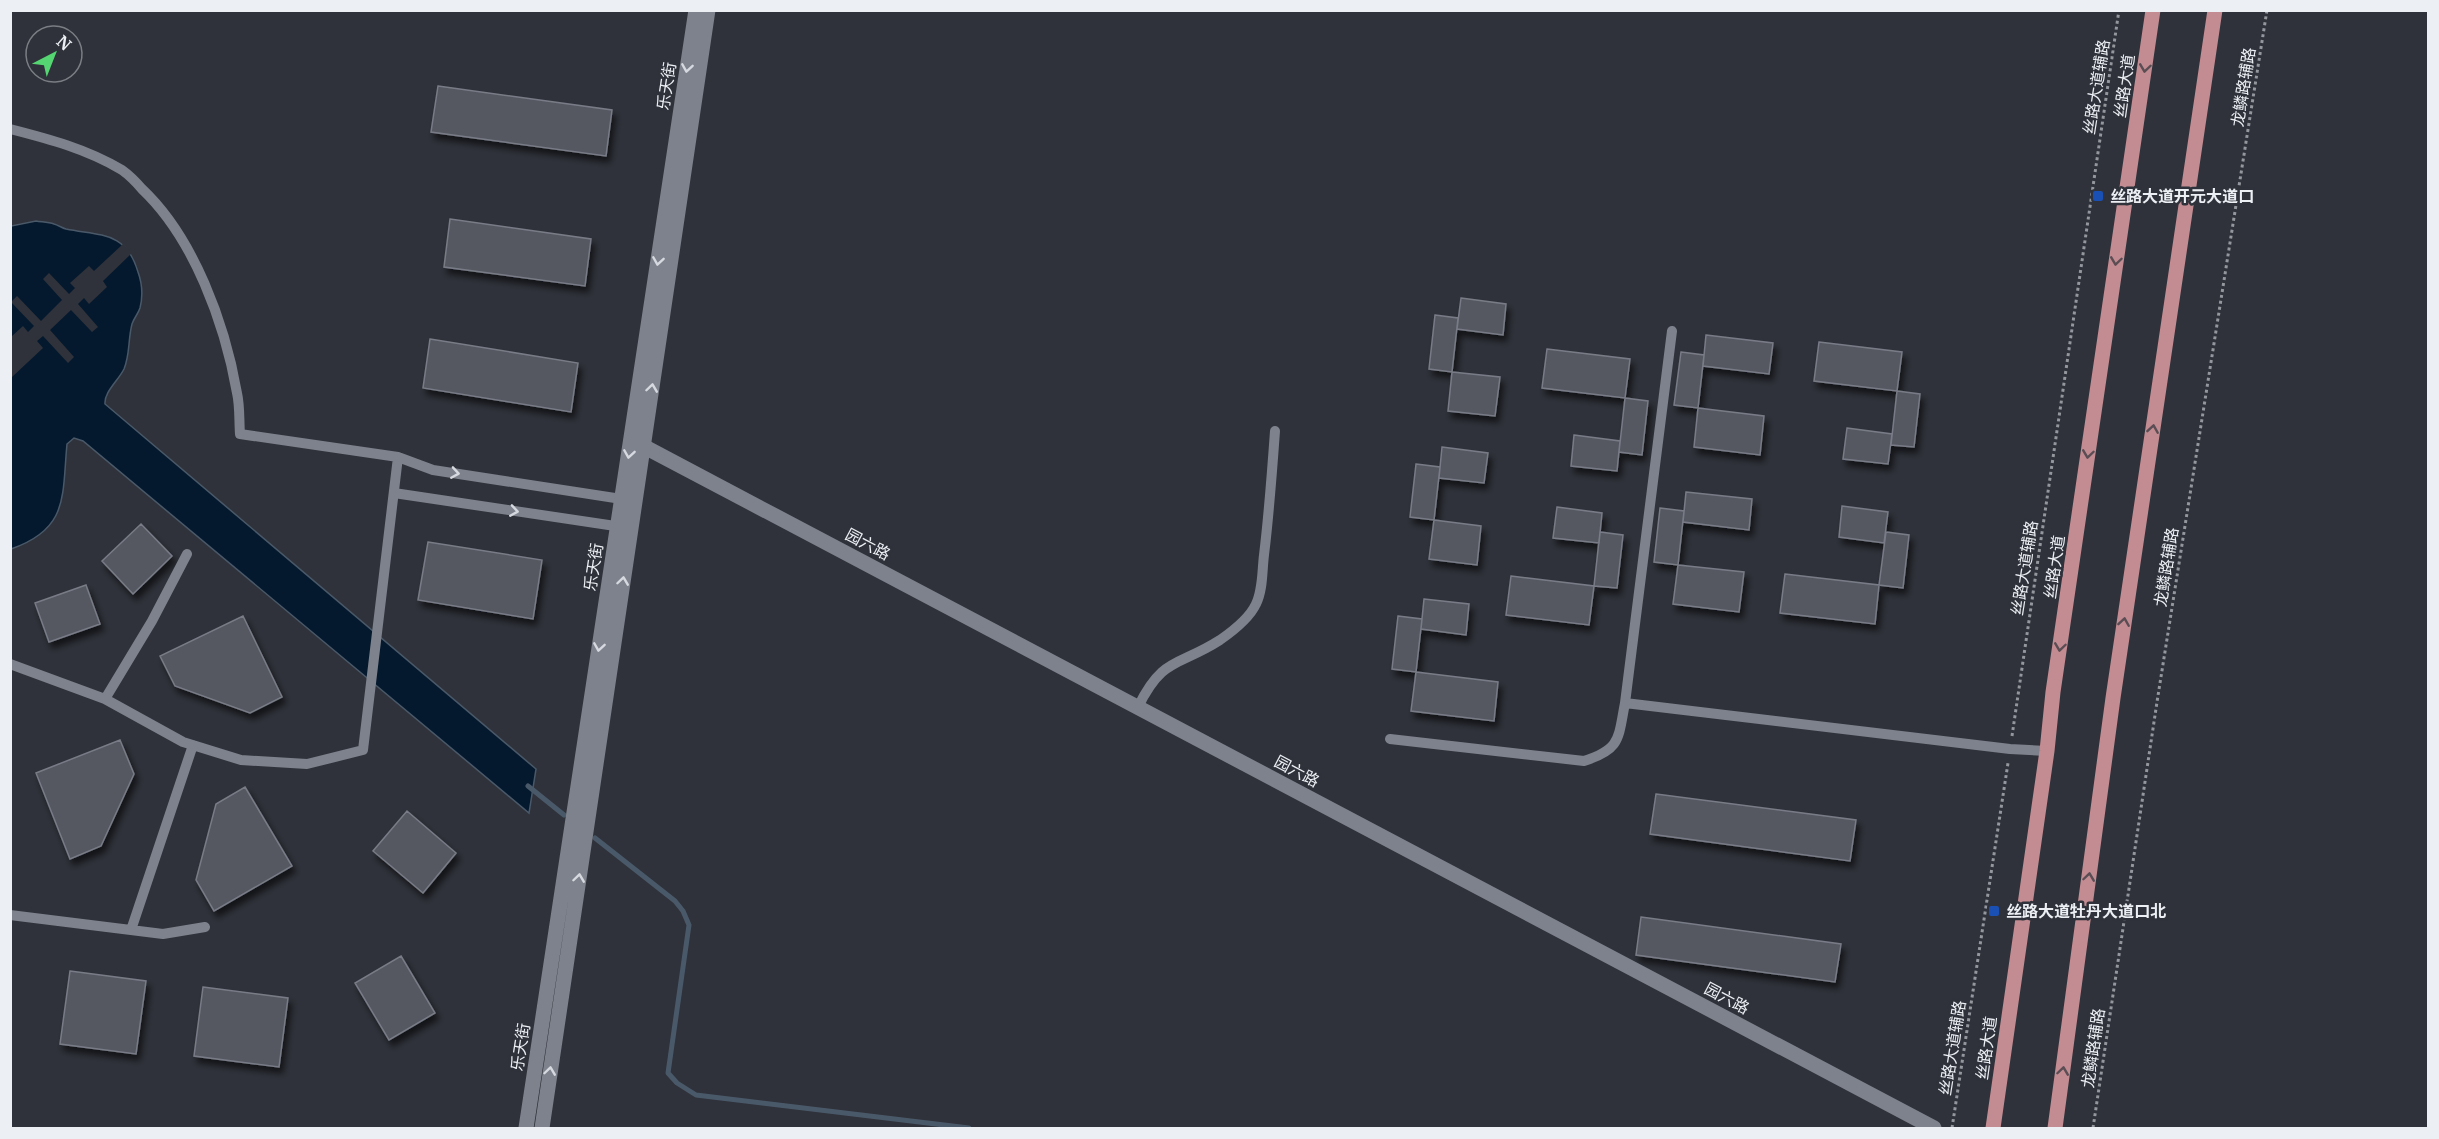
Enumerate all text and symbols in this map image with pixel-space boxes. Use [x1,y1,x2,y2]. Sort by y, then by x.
north arrow [24,24,84,84]
text: N [53,31,76,55]
street label: 丝路大道辅路 [2079,38,2113,136]
street label: 龙鳞路辅路 [2227,46,2259,128]
street label: 丝路大道 [2110,53,2138,119]
street label: 乐天街 [652,61,680,111]
one-way arrow [681,63,694,73]
one-way arrow [2139,64,2151,73]
place label: 丝路大道开元大道口 [2110,186,2254,206]
marker: 丝路大道开元大道口 [2091,189,2105,203]
one-way arrow [652,257,664,266]
one-way arrow [2111,257,2123,266]
one-way arrow [645,384,658,394]
one-way arrow [2146,424,2158,433]
one-way arrow [623,449,635,459]
one-way arrow [2083,450,2095,459]
one-way arrow [449,466,459,479]
one-way arrow [510,504,519,516]
street label: 丝路大道辅路 [2007,519,2041,617]
street label: 园六路 [842,524,894,564]
street label: 龙鳞路辅路 [2150,526,2182,608]
street label: 丝路大道 [2040,534,2068,600]
street label: 乐天街 [579,542,607,592]
one-way arrow [617,576,629,586]
one-way arrow [2117,617,2130,627]
one-way arrow [594,642,606,651]
one-way arrow [2054,643,2066,652]
street label: 园六路 [1271,751,1323,791]
one-way arrow [572,873,585,883]
one-way arrow [2082,873,2094,882]
place label: 丝路大道牡丹大道口北 [2006,901,2166,921]
marker: 丝路大道牡丹大道口北 [1987,904,2001,918]
street label: 园六路 [1701,978,1753,1018]
street label: 丝路大道辅路 [1935,999,1969,1097]
street label: 龙鳞路辅路 [2078,1007,2108,1089]
street label: 丝路大道 [1972,1015,2000,1081]
street label: 乐天街 [506,1022,534,1072]
one-way arrow [544,1066,556,1075]
one-way arrow [2056,1066,2069,1075]

